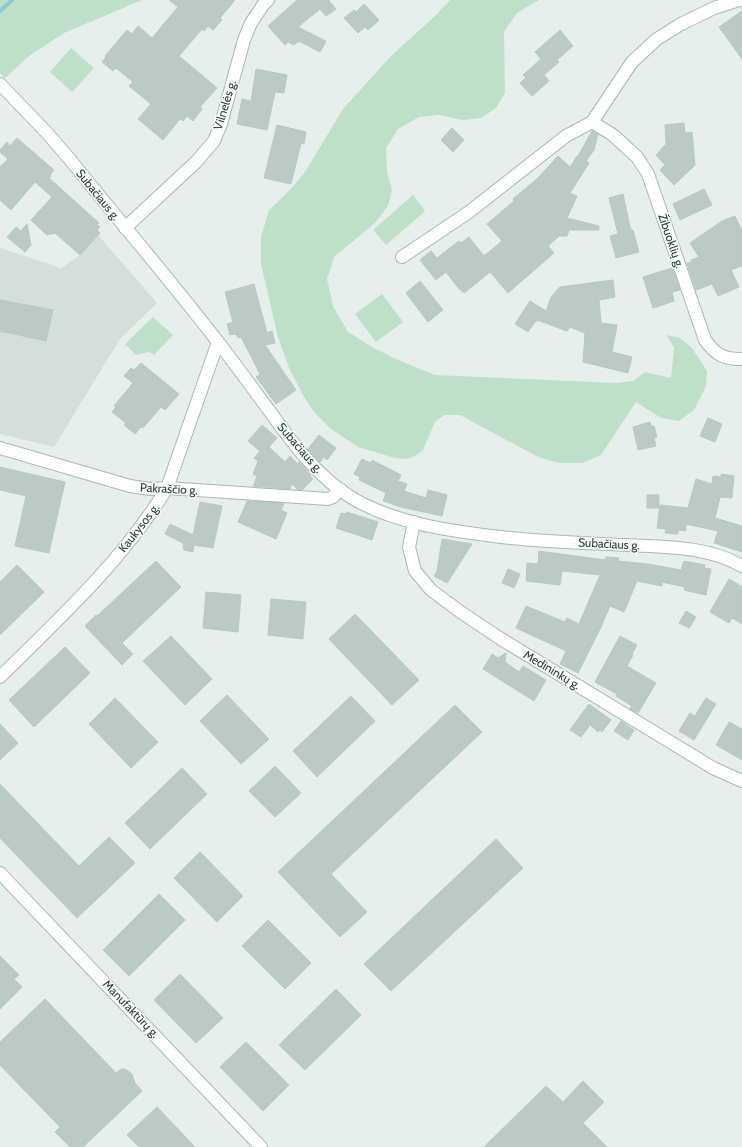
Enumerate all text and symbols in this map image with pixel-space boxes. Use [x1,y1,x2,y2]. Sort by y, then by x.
street label: Vilnelės g. [210,78,239,132]
street label: Subačiaus g. [73,166,124,223]
street label: Žibuoklių g. [655,212,688,270]
street label: Subačiaus g. [274,419,326,476]
street label: Pakraščio g. [140,479,198,498]
street label: Kaukysos g. [115,500,162,555]
street label: Subačiaus g. [578,534,640,553]
street label: Medininkų g. [521,647,583,692]
street label: Manufaktūrų g. [100,976,163,1041]

